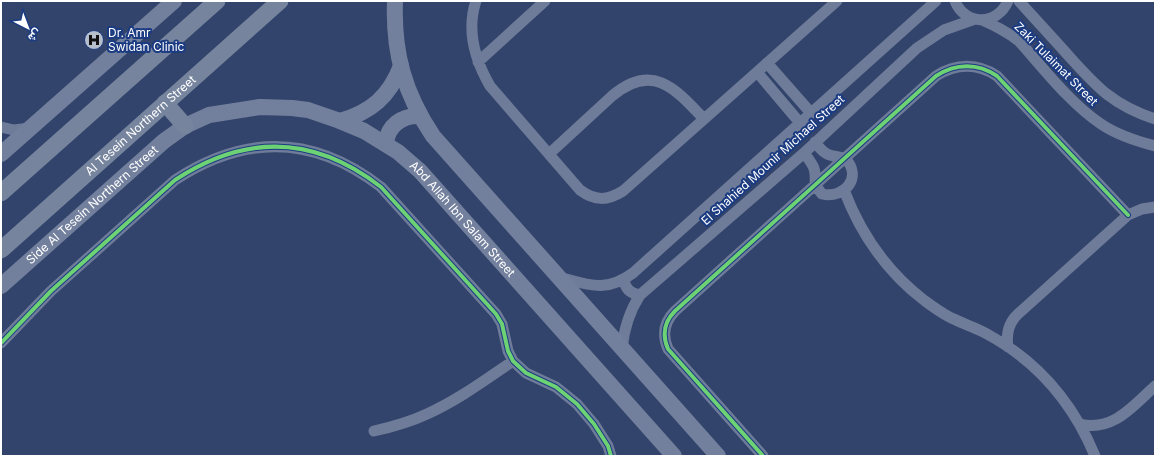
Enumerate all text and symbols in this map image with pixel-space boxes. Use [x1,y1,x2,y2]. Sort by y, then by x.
north arrow [8,8,48,48]
street label: Zaki Tulaimat Street [1011,19,1101,109]
place label: Dr. Amr Swidan Clinic [108,25,185,54]
text: ش [25,26,44,45]
hospital icon: Dr. Amr Swidan Clinic [83,29,105,51]
street label: Al Tesein Northern Street [82,72,199,178]
street label: El Shahied Mounir Michael Street [698,91,847,228]
street label: Side Al Tesein Northern Street [23,142,161,267]
street label: Abd Allah Ibn Salam Street [407,158,519,280]

